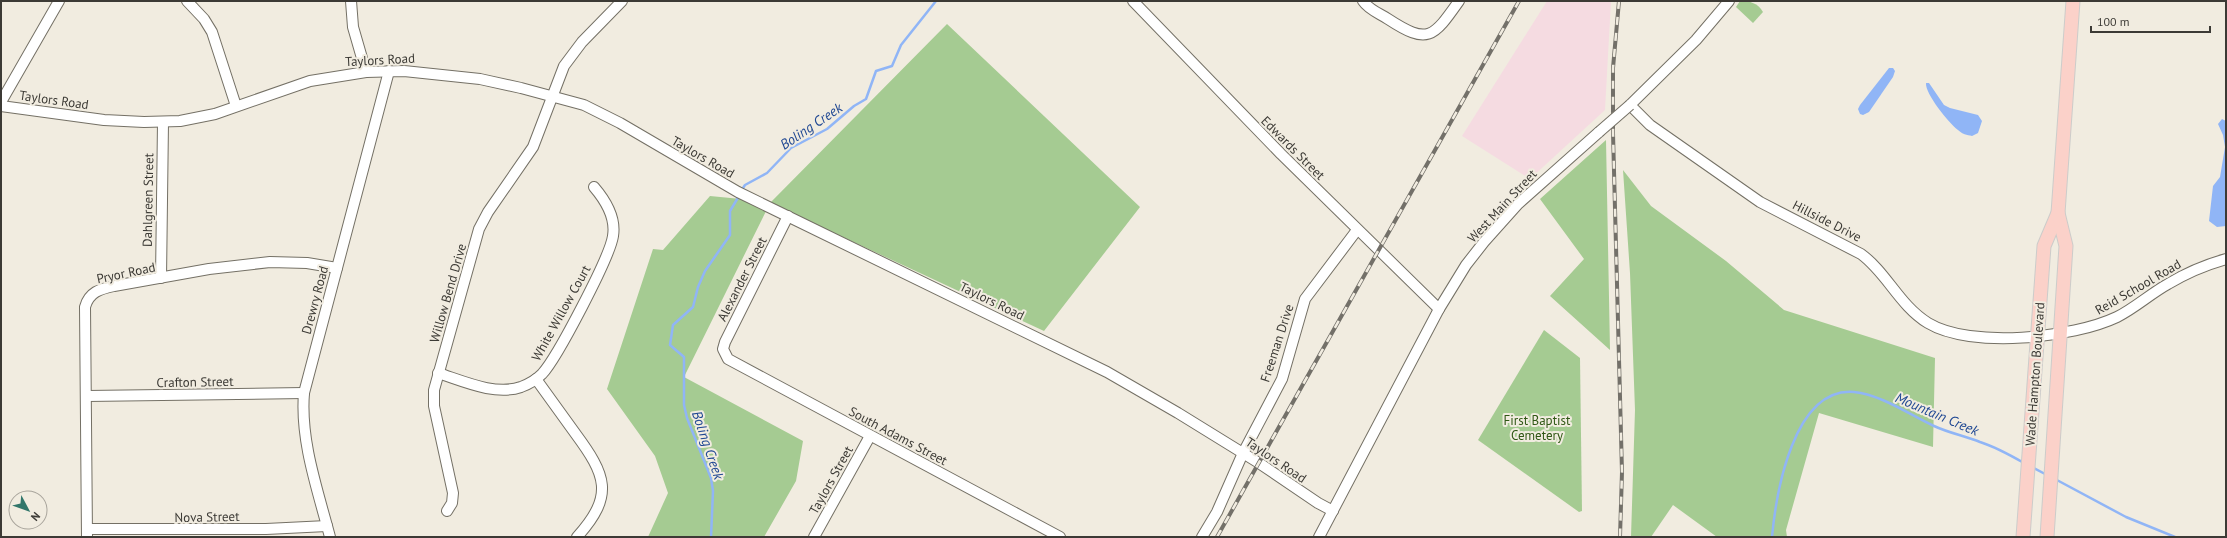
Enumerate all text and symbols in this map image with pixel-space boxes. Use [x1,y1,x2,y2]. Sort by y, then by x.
scale bar [2091,8,2210,34]
text: 100 m [2097,14,2130,29]
street label: Taylors Road [345,50,415,70]
street label: Taylors Road [18,87,90,113]
water label: Boling Creek [776,98,846,153]
street label: Edwards Street [1257,112,1329,184]
street label: Taylors Road [668,132,738,182]
street label: Dahlgreen Street [139,152,157,247]
street label: West Main Street [1464,165,1541,246]
street label: Hillside Drive [1790,196,1864,246]
street label: Alexander Street [713,233,771,324]
street label: Willow Bend Drive [426,241,470,345]
street label: Reid School Road [2092,256,2184,318]
street label: Pryor Road [95,258,157,288]
street label: White Willow Court [528,262,595,364]
street label: Drewry Road [298,264,332,336]
street label: Taylors Road [957,278,1027,324]
street label: Freeman Drive [1256,302,1298,384]
street label: Wade Hampton Boulevard [2021,302,2049,446]
street label: Crafton Street [156,373,234,391]
water label: Mountain Creek [1893,388,1982,440]
street label: South Adams Street [846,403,951,469]
water label: Boling Creek [688,408,728,482]
park label: First Baptist Cemetery [1504,412,1571,444]
street label: Taylors Road [1242,433,1310,487]
street label: Taylors Street [805,442,857,517]
north arrow [8,490,48,530]
street label: Nova Street [174,508,240,526]
text: N [28,509,43,524]

